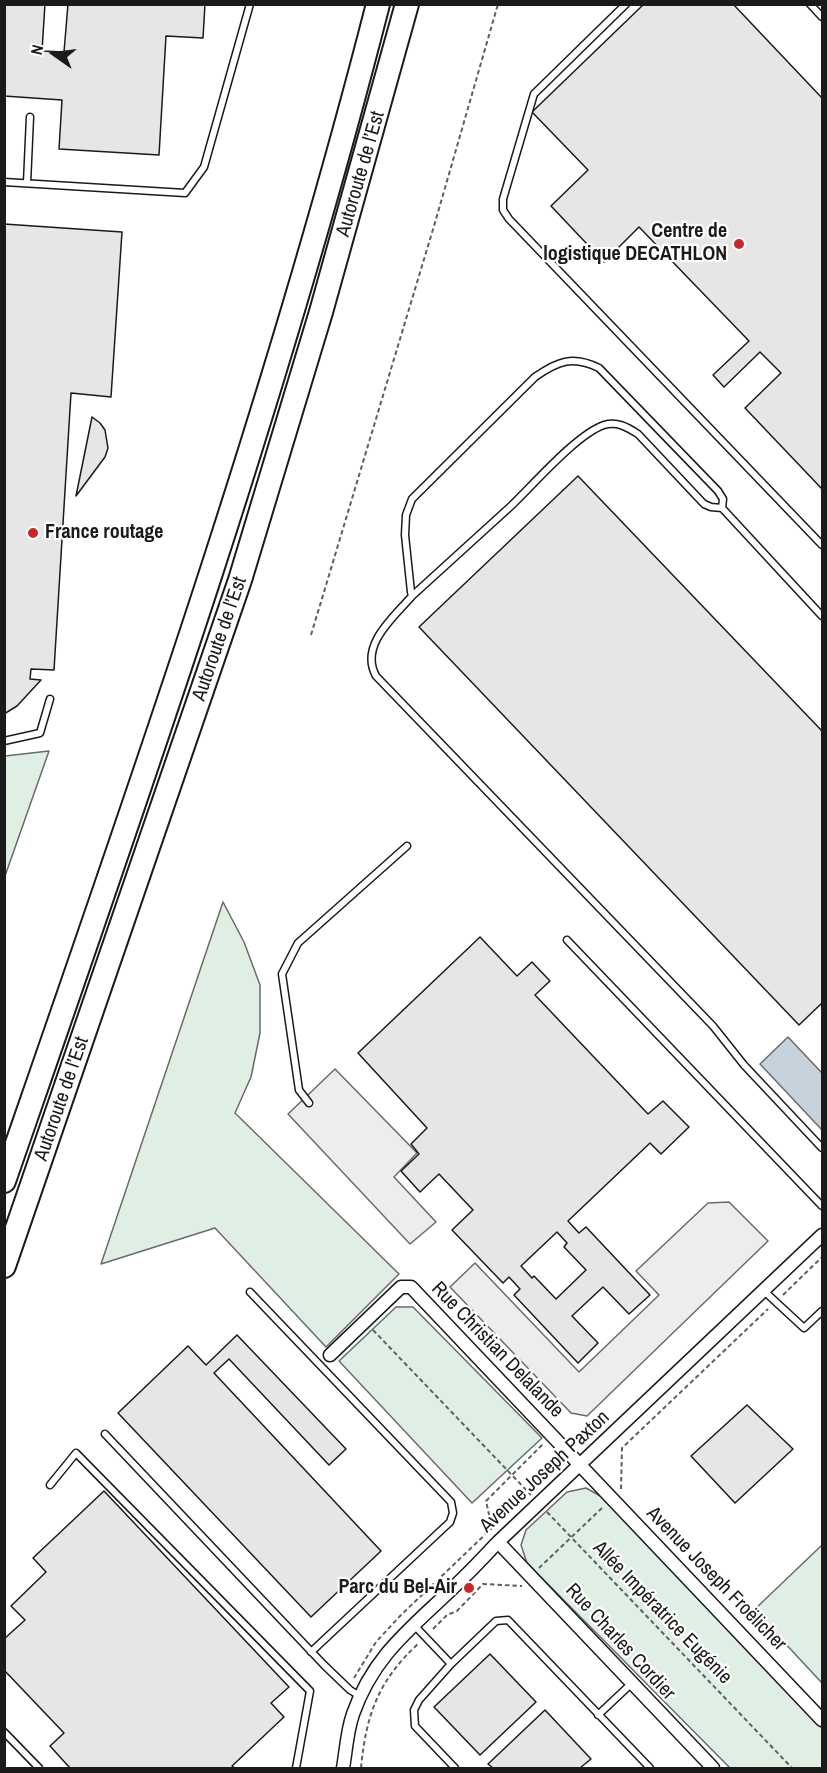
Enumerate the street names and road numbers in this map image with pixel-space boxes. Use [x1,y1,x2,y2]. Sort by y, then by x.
street label: Autoroute de l’Est [332,108,390,240]
street label: Autoroute de l’Est [188,574,252,704]
street label: Autoroute de l’Est [30,1034,94,1164]
street label: Rue Christian Delalande [426,1277,568,1423]
street label: Avenue Joseph Paxton [475,1406,615,1538]
street label: Avenue Joseph Froëlicher [641,1502,791,1656]
street label: Allée Impératrice Eugénie [588,1536,736,1690]
street label: Rue Charles Cordier [560,1579,680,1705]

